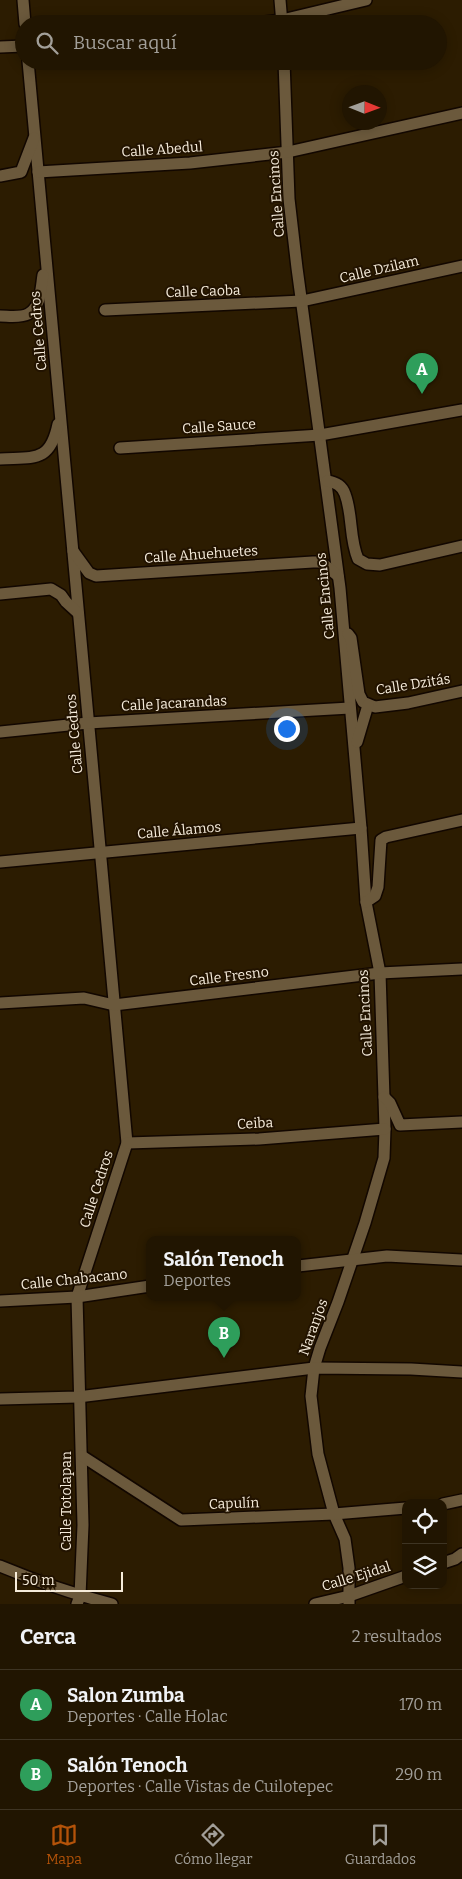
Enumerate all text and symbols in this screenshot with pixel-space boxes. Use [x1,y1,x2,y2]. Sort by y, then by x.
search box [15,15,447,70]
icon: search [33,29,61,57]
text: Buscar aquí [73,31,177,54]
north arrow [342,85,387,130]
street label: Calle Abedul [121,138,203,161]
street label: Calle Encinos [265,150,288,238]
street label: Calle Dzilam [338,252,421,287]
street label: Calle Caoba [165,282,241,301]
street label: Calle Cedros [27,290,50,372]
pin: A [406,353,438,394]
street label: Calle Sauce [182,415,256,438]
street label: Calle Ahuehuetes [144,542,258,567]
street label: Calle Encinos [312,552,339,640]
street label: Calle Dzitás [375,670,452,699]
street label: Calle Jacarandas [121,692,228,715]
street label: Calle Cedros [63,693,86,775]
your location [274,716,300,742]
street label: Calle Álamos [136,817,222,843]
street label: Calle Fresno [188,963,270,990]
street label: Calle Encinos [355,969,376,1057]
street label: Ceiba [236,1114,274,1133]
street label: Calle Cedros [76,1148,117,1230]
popup [146,1236,301,1301]
text: Salón Tenoch [163,1248,284,1271]
street label: Calle Chabacano [20,1265,128,1294]
text: Deportes [163,1271,231,1290]
street label: Naranjos [295,1296,332,1358]
pin: B [208,1317,240,1358]
street label: Calle Totolapan [58,1451,75,1551]
street label: Capulín [208,1494,260,1513]
map controls [402,1499,447,1589]
button: locate [402,1499,447,1544]
button: layers [402,1544,447,1589]
street label: Calle Ejidal [320,1558,393,1595]
scale bar [15,1569,122,1592]
text: 50 m [22,1572,55,1589]
text: Cerca [20,1624,76,1650]
text: 2 resultados [352,1627,442,1646]
text: Salon Zumba [67,1684,185,1707]
text: A [30,1695,42,1714]
text: 170 m [399,1695,442,1714]
text: Deportes · Calle Holac [67,1707,228,1726]
text: Salón Tenoch [67,1754,187,1777]
text: B [31,1765,41,1784]
text: 290 m [395,1765,442,1784]
text: Deportes · Calle Vistas de Cuilotepec [67,1777,333,1796]
tab: Mapa [46,1821,82,1868]
tab: Cómo llegar [174,1821,252,1868]
tab: Guardados [345,1821,416,1868]

